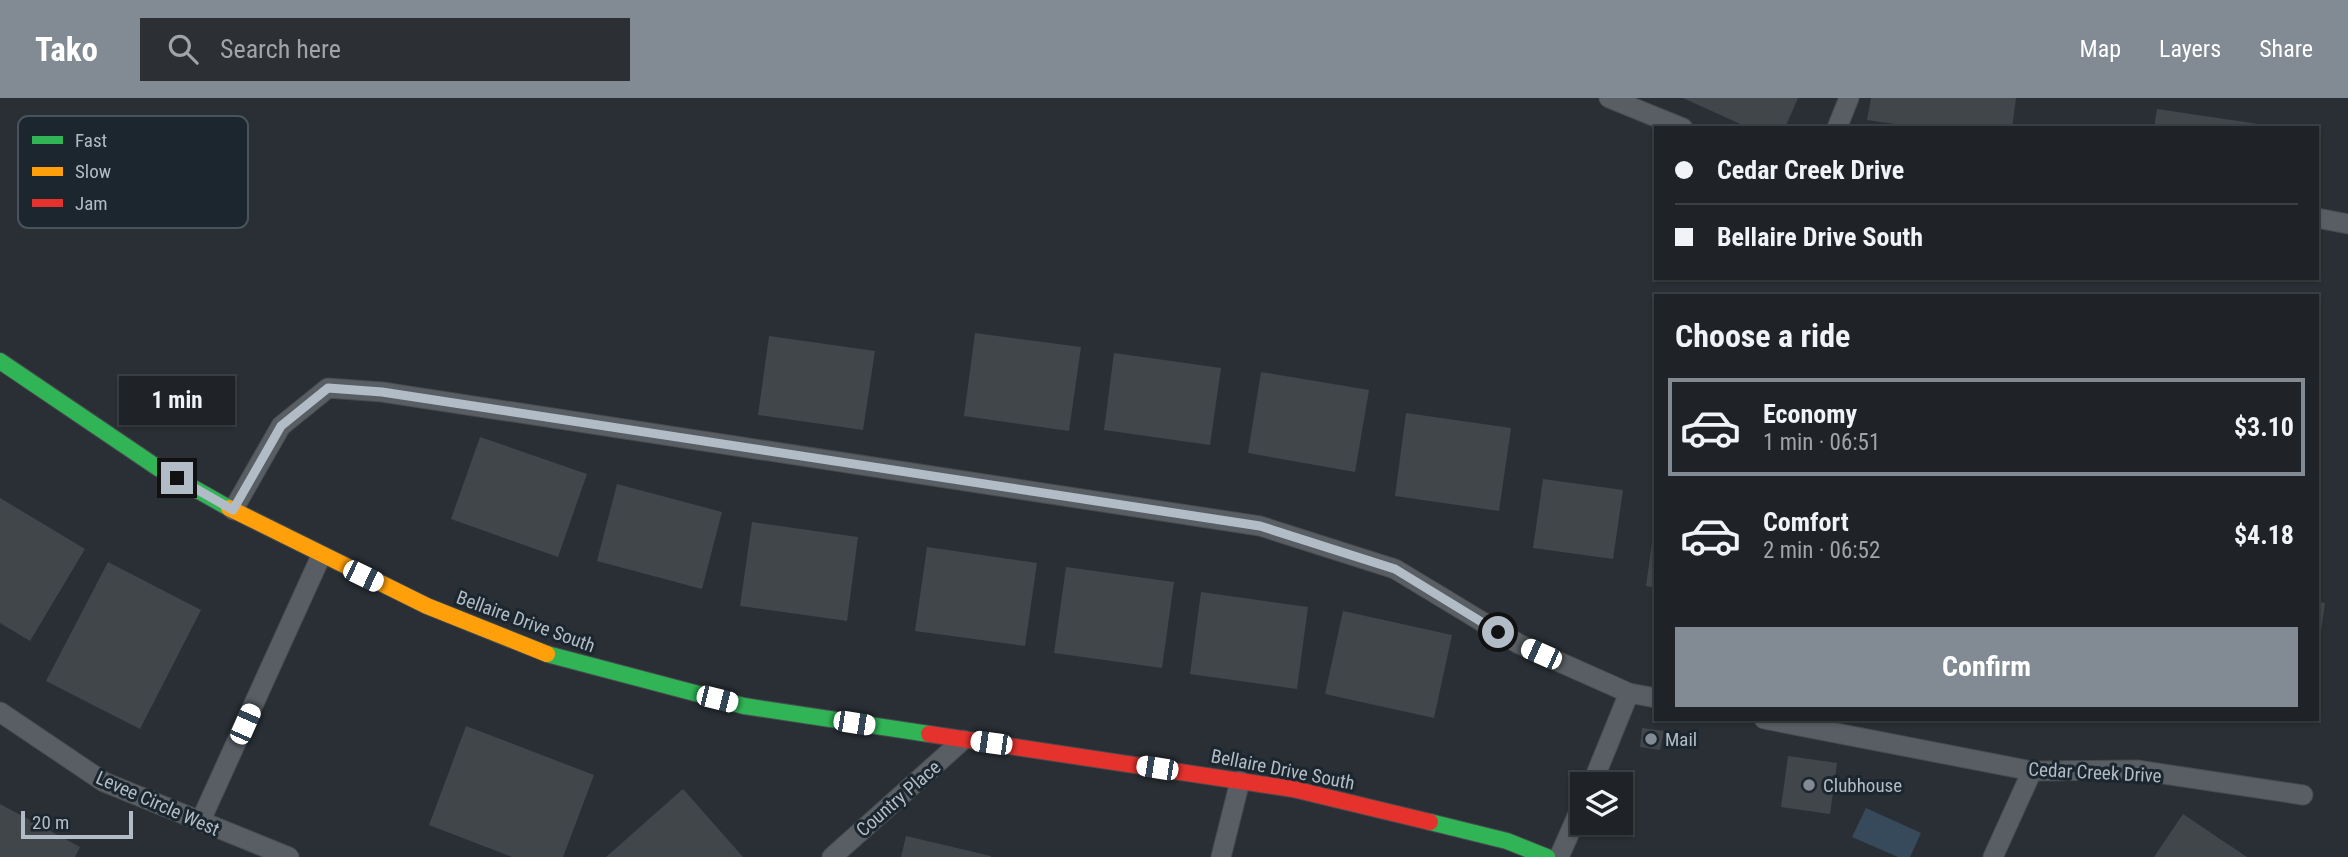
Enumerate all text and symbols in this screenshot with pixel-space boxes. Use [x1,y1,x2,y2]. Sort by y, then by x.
search box [140,18,630,81]
text: Tako [35,30,98,69]
icon: search [164,30,202,68]
text: Search here [220,34,341,64]
text: Map [2080,35,2121,63]
text: Layers [2159,35,2221,63]
text: Share [2259,35,2313,63]
legend [18,116,248,228]
text: Fast [75,129,107,152]
text: Cedar Creek Drive [1717,155,1904,185]
text: Slow [75,160,111,183]
text: Jam [75,192,108,215]
text: Bellaire Drive South [1717,222,1923,252]
text: Choose a ride [1675,317,1850,355]
callout: 1 min [119,376,235,426]
text: 1 min [151,387,203,414]
icon: car [1679,396,1742,459]
text: Economy [1763,399,1857,429]
text: $3.10 [2234,412,2294,442]
text: 1 min · 06:51 [1763,429,1880,456]
route end [161,462,193,494]
icon: car [1679,504,1742,567]
text: Comfort [1763,507,1849,537]
text: $4.18 [2234,520,2294,550]
text: 2 min · 06:52 [1763,537,1880,564]
car [340,557,387,595]
street label: Bellaire Drive South [453,586,598,657]
route start [1482,616,1514,648]
button: Confirm [1675,627,2298,707]
car [1518,636,1565,672]
car [695,684,740,714]
car [227,701,264,747]
car [832,709,877,737]
place label: Mail [1665,728,1697,751]
car [969,730,1014,756]
marker: Mail [1643,731,1659,747]
street label: Bellaire Drive South [1209,744,1357,795]
car [1135,754,1180,782]
street label: Country Place [851,755,945,841]
street label: Cedar Creek Drive [2028,758,2162,787]
street label: Levee Circle West [93,766,223,841]
map controls [1570,772,1633,835]
button: layers [1570,772,1633,835]
place label: Clubhouse [1823,774,1902,797]
marker: Clubhouse [1801,777,1817,793]
scale bar [21,808,133,840]
text: 20 m [32,811,69,834]

